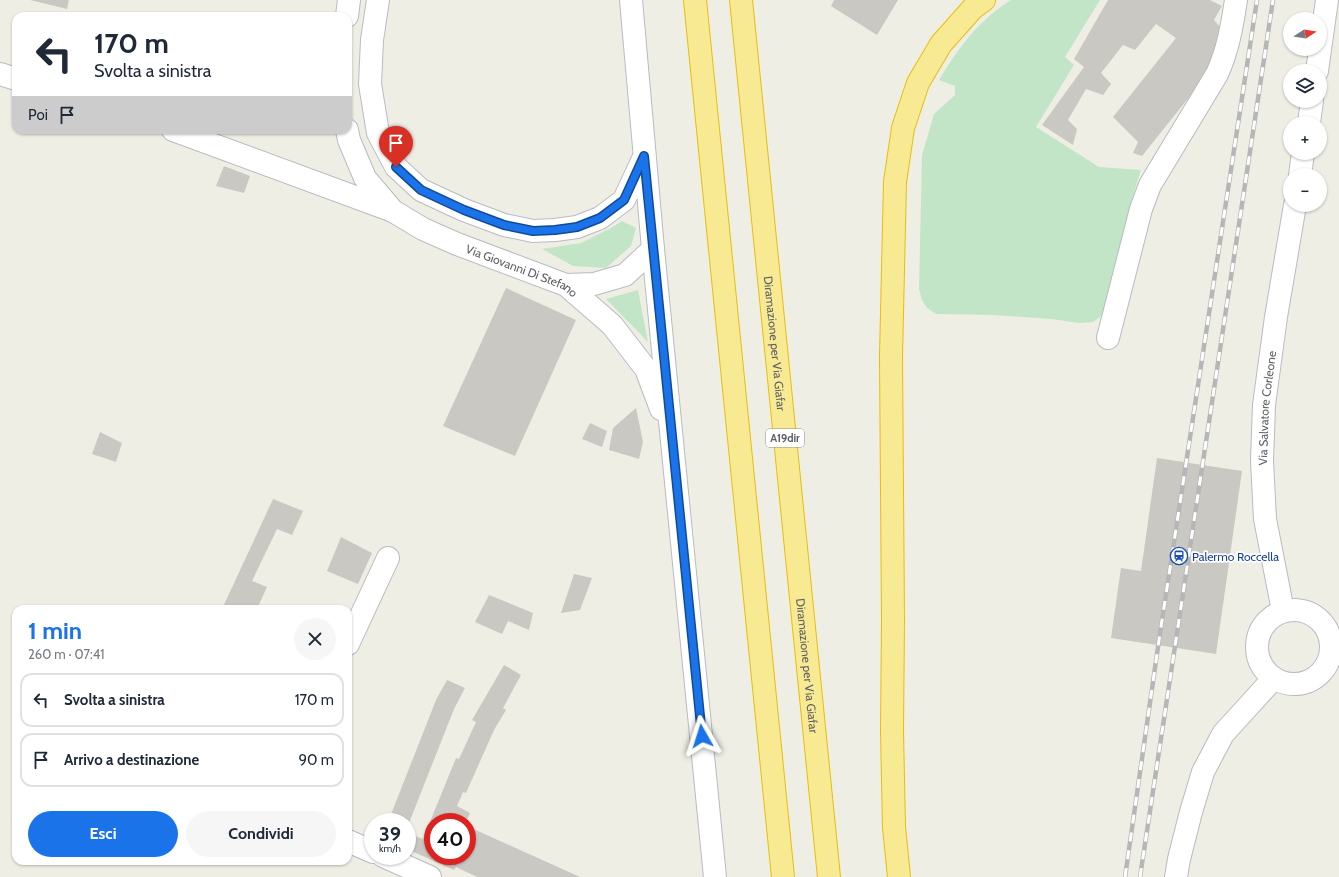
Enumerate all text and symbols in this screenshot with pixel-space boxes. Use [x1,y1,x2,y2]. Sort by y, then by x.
north arrow [1283,12,1327,56]
map controls [1283,12,1327,212]
text: 170 m [94,26,169,60]
icon: left [28,28,80,80]
text: Svolta a sinistra [94,60,211,82]
button: layers [1283,64,1327,108]
icon: arrive [56,104,78,126]
text: Poi [28,106,48,124]
button: + [1283,116,1327,160]
pin [379,126,413,167]
icon: arrive [385,132,407,154]
button: − [1283,168,1327,212]
street label: Via Giovanni Di Stefano [464,241,582,300]
street label: Diramazione per Via Giafar [761,275,790,412]
street label: Via Salvatore Corleone [1254,350,1279,466]
road number: A19dir [766,429,804,447]
station icon: Palermo Roccella [1169,546,1189,566]
place label: Palermo Roccella [1192,549,1279,564]
street label: Diramazione per Via Giafar [794,598,822,734]
text: 1 min [28,616,82,645]
button: close [294,618,336,660]
text: 260 m · 07:41 [28,646,104,662]
icon: left [30,689,52,711]
text: Svolta a sinistra [64,691,165,709]
text: 170 m [295,691,334,709]
position arrow [681,715,723,757]
icon: arrive [30,749,52,771]
text: Arrivo a destinazione [64,751,199,769]
text: 90 m [298,751,334,769]
button: Esci [28,811,178,857]
button: Condividi [186,811,336,857]
speed limit sign: 40 [424,813,476,865]
text: 39 [379,822,401,846]
text: km/h [379,842,401,855]

